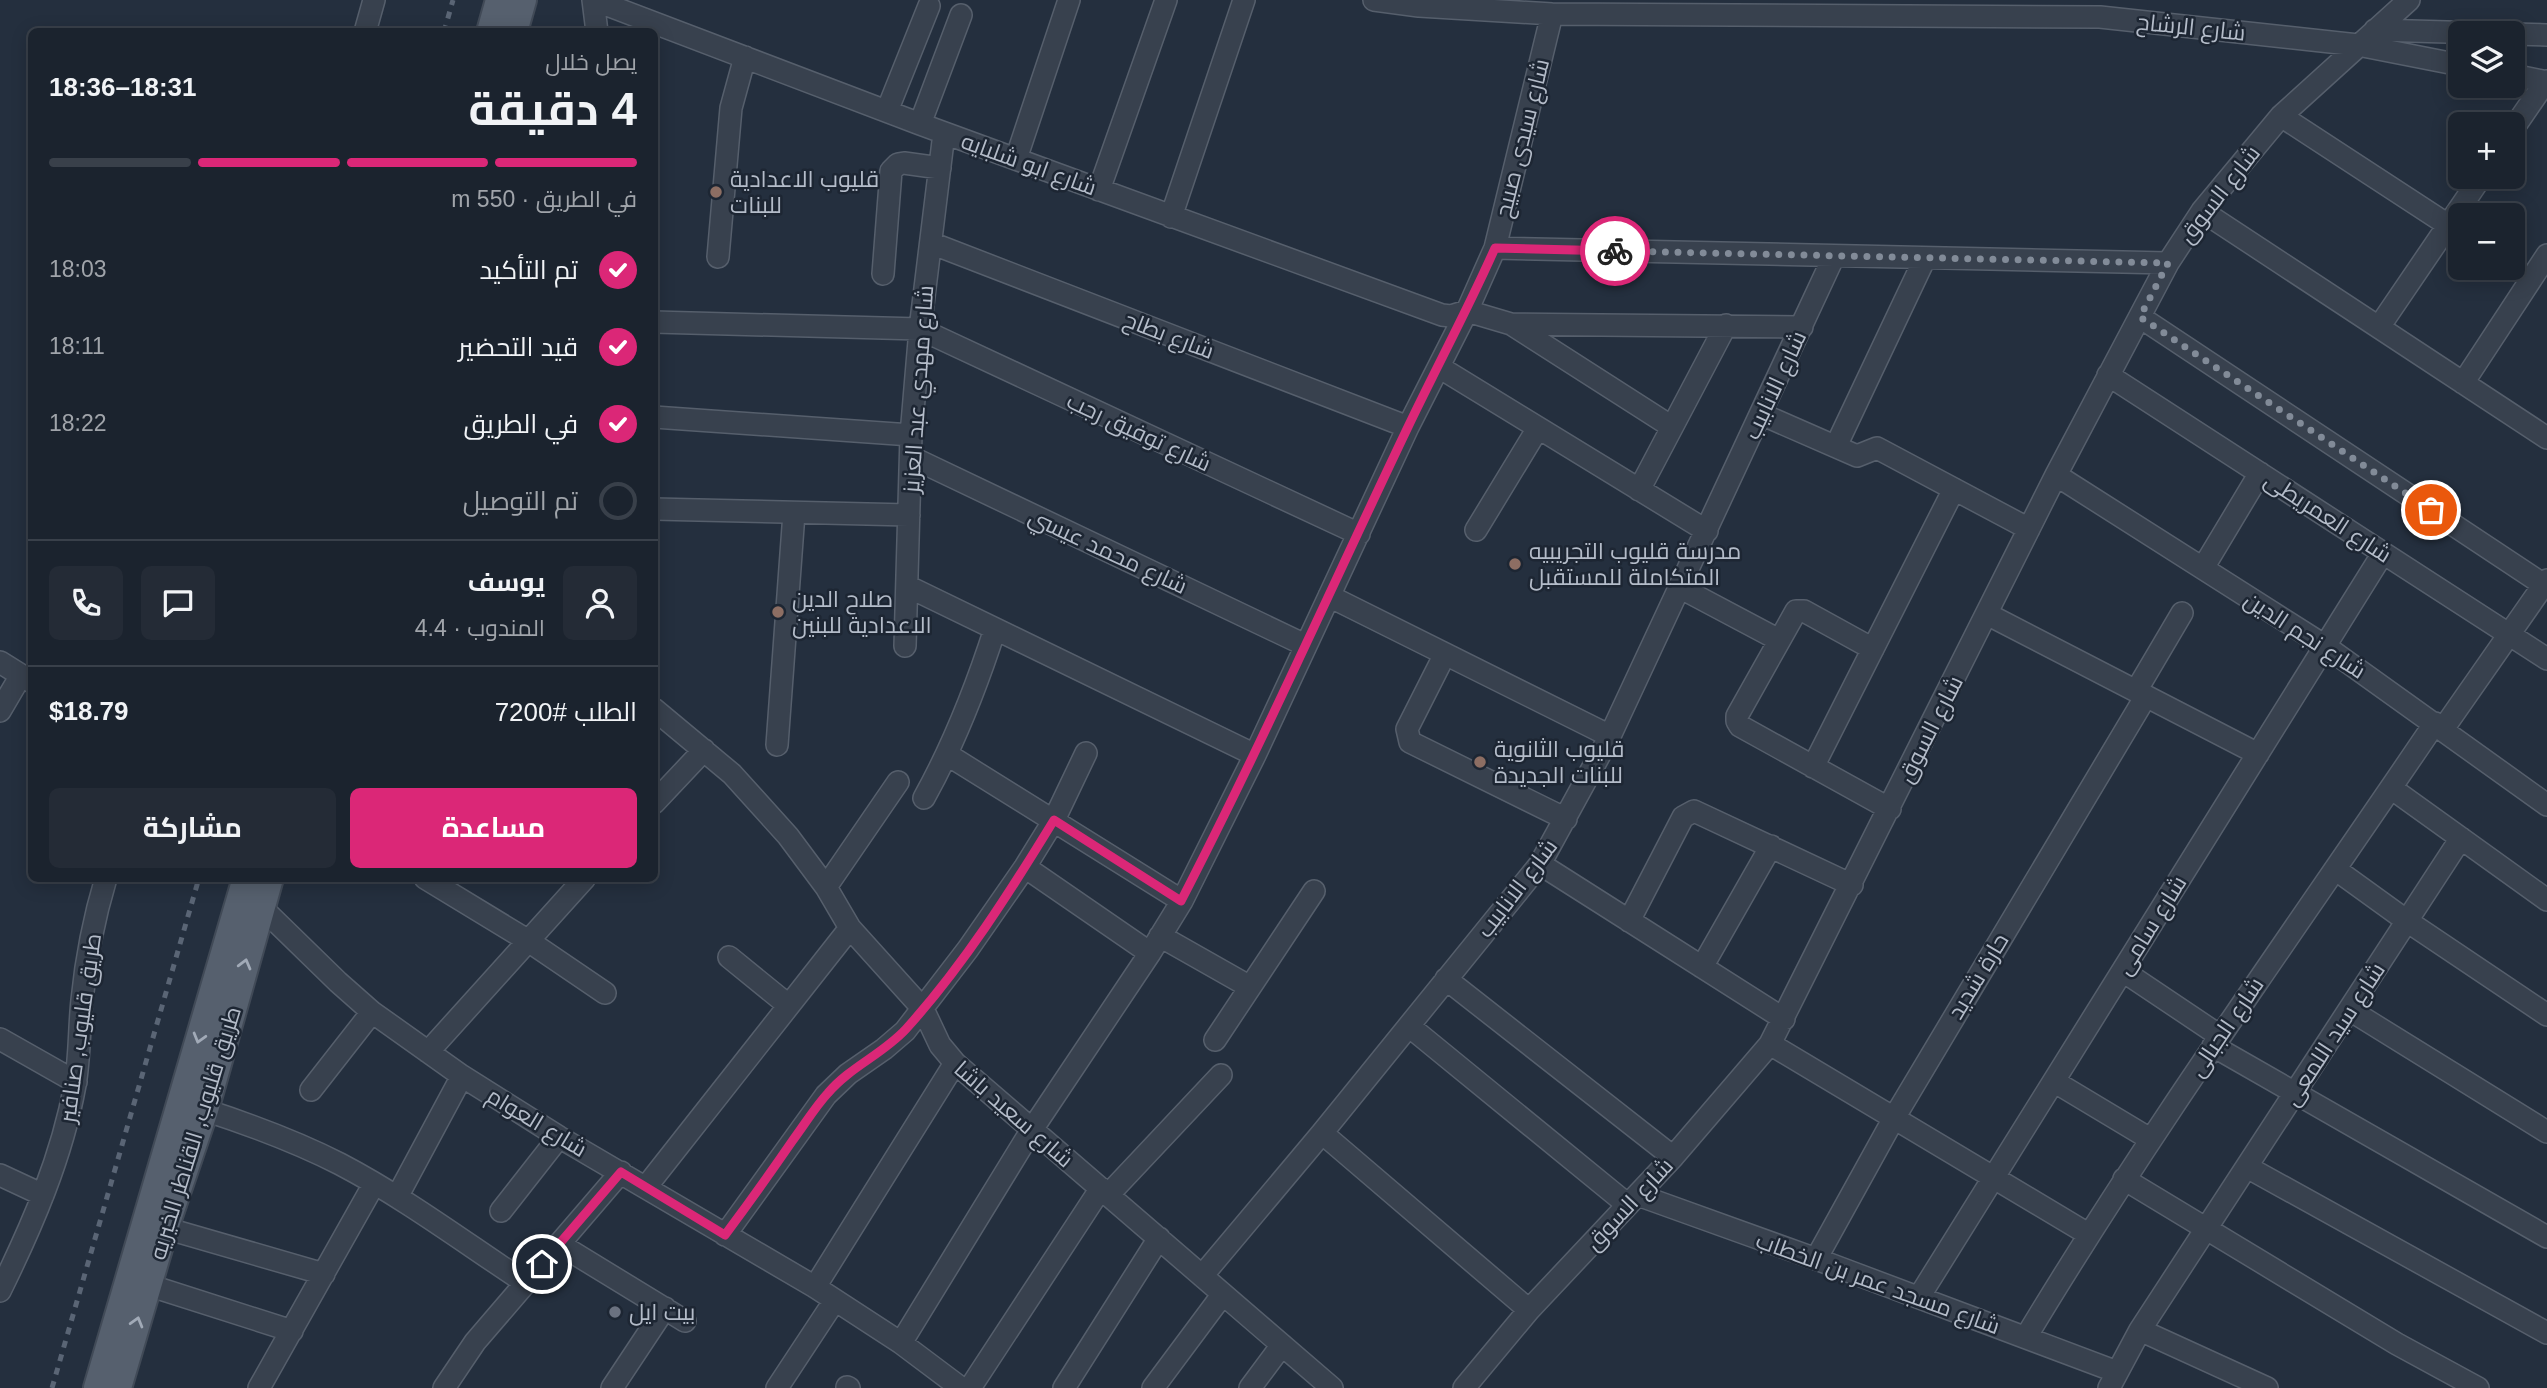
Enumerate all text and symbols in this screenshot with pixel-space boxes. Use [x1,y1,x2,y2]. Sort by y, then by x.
street label: شارع الرشاح [2135,8,2247,49]
map controls [2448,21,2525,280]
button: layers [2448,21,2525,98]
text: يصل خلال [545,49,637,75]
street label: شارع سيدى صبيح [1490,56,1557,221]
text: 18:31–18:36 [49,72,196,102]
text: 4 دقيقة [469,83,637,135]
button: + [2448,112,2525,189]
street label: شارع ابو شلبايه [957,127,1100,203]
street label: شارع السوق [2173,140,2267,250]
place label: قليوب الاعدادية للبنات [730,166,879,218]
marker: قليوب الاعدادية للبنات [708,184,724,200]
text: في الطريق · 550 m [451,186,637,212]
button: − [2448,203,2525,280]
courier [1580,216,1650,286]
icon: bike [1596,232,1634,270]
icon: check [599,251,637,289]
text: تم التأكيد [479,255,578,285]
text: 18:03 [49,256,107,282]
street label: شارع مهدي عبد العزيز [898,284,943,496]
street label: شارع بطاح [1119,306,1218,367]
street label: شارع الانابيب [1739,327,1814,445]
icon: check [599,328,637,366]
text: قيد التحضير [458,332,578,362]
text: 18:11 [49,333,105,359]
street label: شارع توفيق رجب [1062,387,1215,479]
icon: check [599,405,637,443]
text: في الطريق [463,409,578,439]
text: 18:22 [49,410,107,436]
street label: شارع العمريطى [2258,466,2396,570]
pin [2401,480,2461,540]
text: تم التوصيل [463,486,578,516]
icon: bag [2412,491,2450,529]
street label: شارع محمد عيسي [1023,503,1191,603]
place label: مدرسة قليوب التجريبيه المتكاملة للمستقبل [1529,538,1741,591]
marker: مدرسة قليوب التجريبيه المتكاملة للمستقبل [1507,556,1523,572]
button: phone [49,566,123,640]
button: chat [141,566,215,640]
button: person [563,566,637,640]
text: يوسف [468,567,545,597]
place label: صلاح الدين الاعدادية للبنين [792,586,932,639]
street label: شارع نجم الدين [2238,586,2371,686]
marker: صلاح الدين الاعدادية للبنين [770,604,786,620]
text: المندوب · 4.4 [415,615,545,641]
street label: شارع السوق [1892,671,1971,788]
text: $18.79 [49,696,129,726]
text: الطلب #7200 [495,697,637,727]
place label: قليوب الثانوية للبنات الجديدة [1494,736,1625,788]
marker: قليوب الثانوية للبنات الجديدة [1472,754,1488,770]
button: مشاركة [49,788,336,868]
button: مساعدة [350,788,637,868]
street label: شارع الانابيب [1472,834,1565,944]
street label: شارع سامى [2110,871,2194,981]
street label: حارة شديد [1942,929,2014,1023]
street label: طريق قليوب, صنافير [54,932,107,1127]
one-way arrow [237,958,252,970]
street label: شارع سيد اللمعى [2278,958,2392,1112]
street label: شارع الجبالى [2183,972,2271,1083]
street label: طريق قليوب, القناطر الخيريه [144,1003,247,1263]
one-way arrow [193,1032,208,1044]
street label: شارع سعيد باشا [947,1055,1079,1175]
street label: شارع العوام [481,1082,592,1165]
street label: شارع السوق [1580,1153,1680,1257]
street label: شارع مسجد عمر بن الخطاب [1751,1227,2004,1342]
pin [512,1234,572,1294]
icon: home [523,1245,561,1283]
place label: بيت ايل [629,1299,696,1326]
marker: بيت ايل [607,1304,623,1320]
one-way arrow [129,1317,144,1329]

